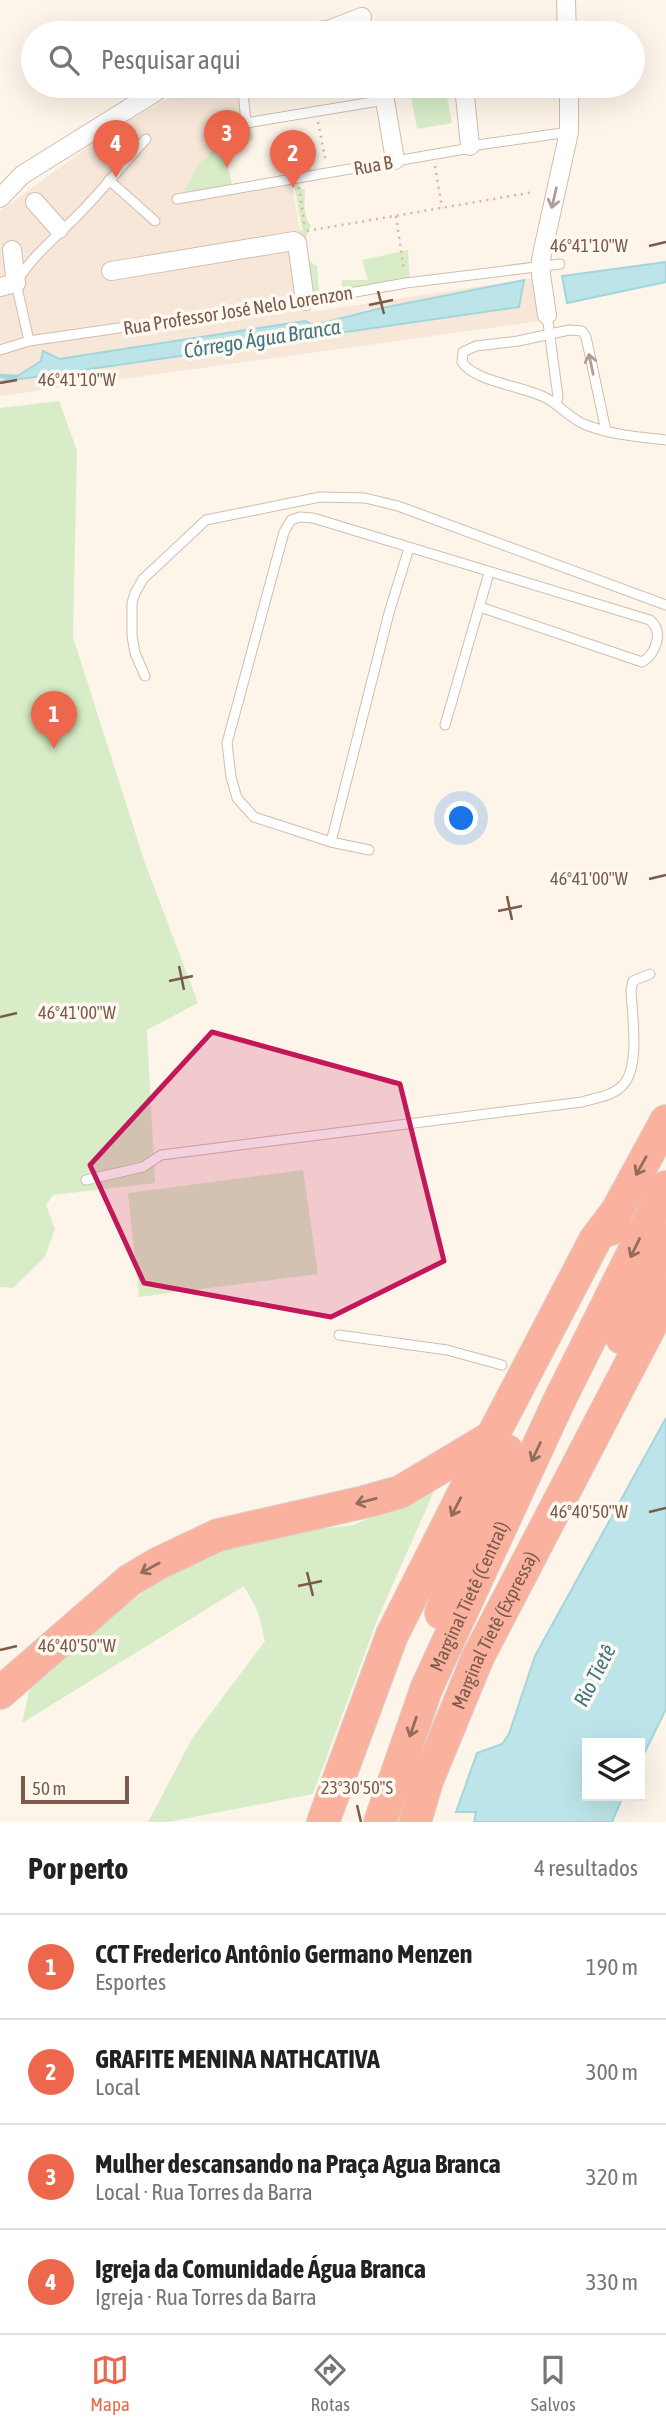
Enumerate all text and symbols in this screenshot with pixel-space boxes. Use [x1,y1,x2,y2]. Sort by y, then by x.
search box [21,21,645,98]
icon: search [45,41,83,79]
text: Pesquisar aqui [101,45,241,75]
pin: 3 [204,110,250,168]
pin: 4 [93,120,139,178]
pin: 2 [270,130,316,188]
street label: Rua B [352,151,394,179]
one-way arrow [547,186,560,209]
text: 46°41'10"W [550,235,628,256]
street label: Rua Professor José Nelo Lorenzon [122,281,354,339]
water label: Córrego Água Branca [182,314,342,362]
one-way arrow [584,353,598,376]
text: 46°41'10"W [38,369,116,390]
pin: 1 [31,691,77,749]
your location [444,801,478,835]
text: 46°41'00"W [550,868,628,889]
text: 46°41'00"W [38,1002,116,1023]
one-way arrow [634,1155,647,1176]
one-way arrow [628,1237,642,1258]
one-way arrow [528,1441,542,1462]
one-way arrow [355,1495,378,1508]
one-way arrow [449,1496,463,1517]
text: 46°40'50"W [550,1501,628,1522]
street label: Marginal Tietê (Central) [425,1518,513,1675]
street label: Marginal Tietê (Expressa) [447,1548,542,1712]
one-way arrow [140,1562,161,1575]
text: 46°40'50"W [38,1635,116,1656]
water label: Rio Tietê [568,1640,620,1710]
one-way arrow [406,1715,418,1737]
map controls [582,1738,645,1801]
button: layers [582,1738,645,1801]
scale bar [21,1773,130,1805]
text: 50 m [32,1777,66,1799]
text: 23°30'50"S [321,1777,393,1798]
text: Por perto [28,1851,128,1885]
text: 4 resultados [534,1855,638,1881]
text: CCT Frederico Antônio Germano Menzen [95,1939,472,1969]
text: 1 [46,1954,56,1980]
text: 190 m [586,1954,638,1980]
text: Esportes [95,1969,166,1995]
text: GRAFITE MENINA NATHCATIVA [95,2044,380,2074]
text: 2 [46,2059,56,2085]
text: 300 m [586,2059,638,2085]
text: Local [95,2074,140,2100]
text: Mulher descansando na Praça Agua Branca [95,2149,501,2179]
text: 3 [46,2164,56,2190]
text: 320 m [586,2164,638,2190]
text: Local · Rua Torres da Barra [95,2179,313,2205]
text: Igreja da Comunidade Água Branca [95,2254,426,2284]
text: 4 [46,2269,56,2295]
text: 330 m [586,2269,638,2295]
text: Igreja · Rua Torres da Barra [95,2284,317,2310]
tab: Mapa [90,2351,130,2415]
tab: Rotas [311,2351,350,2415]
tab: Salvos [531,2351,576,2415]

